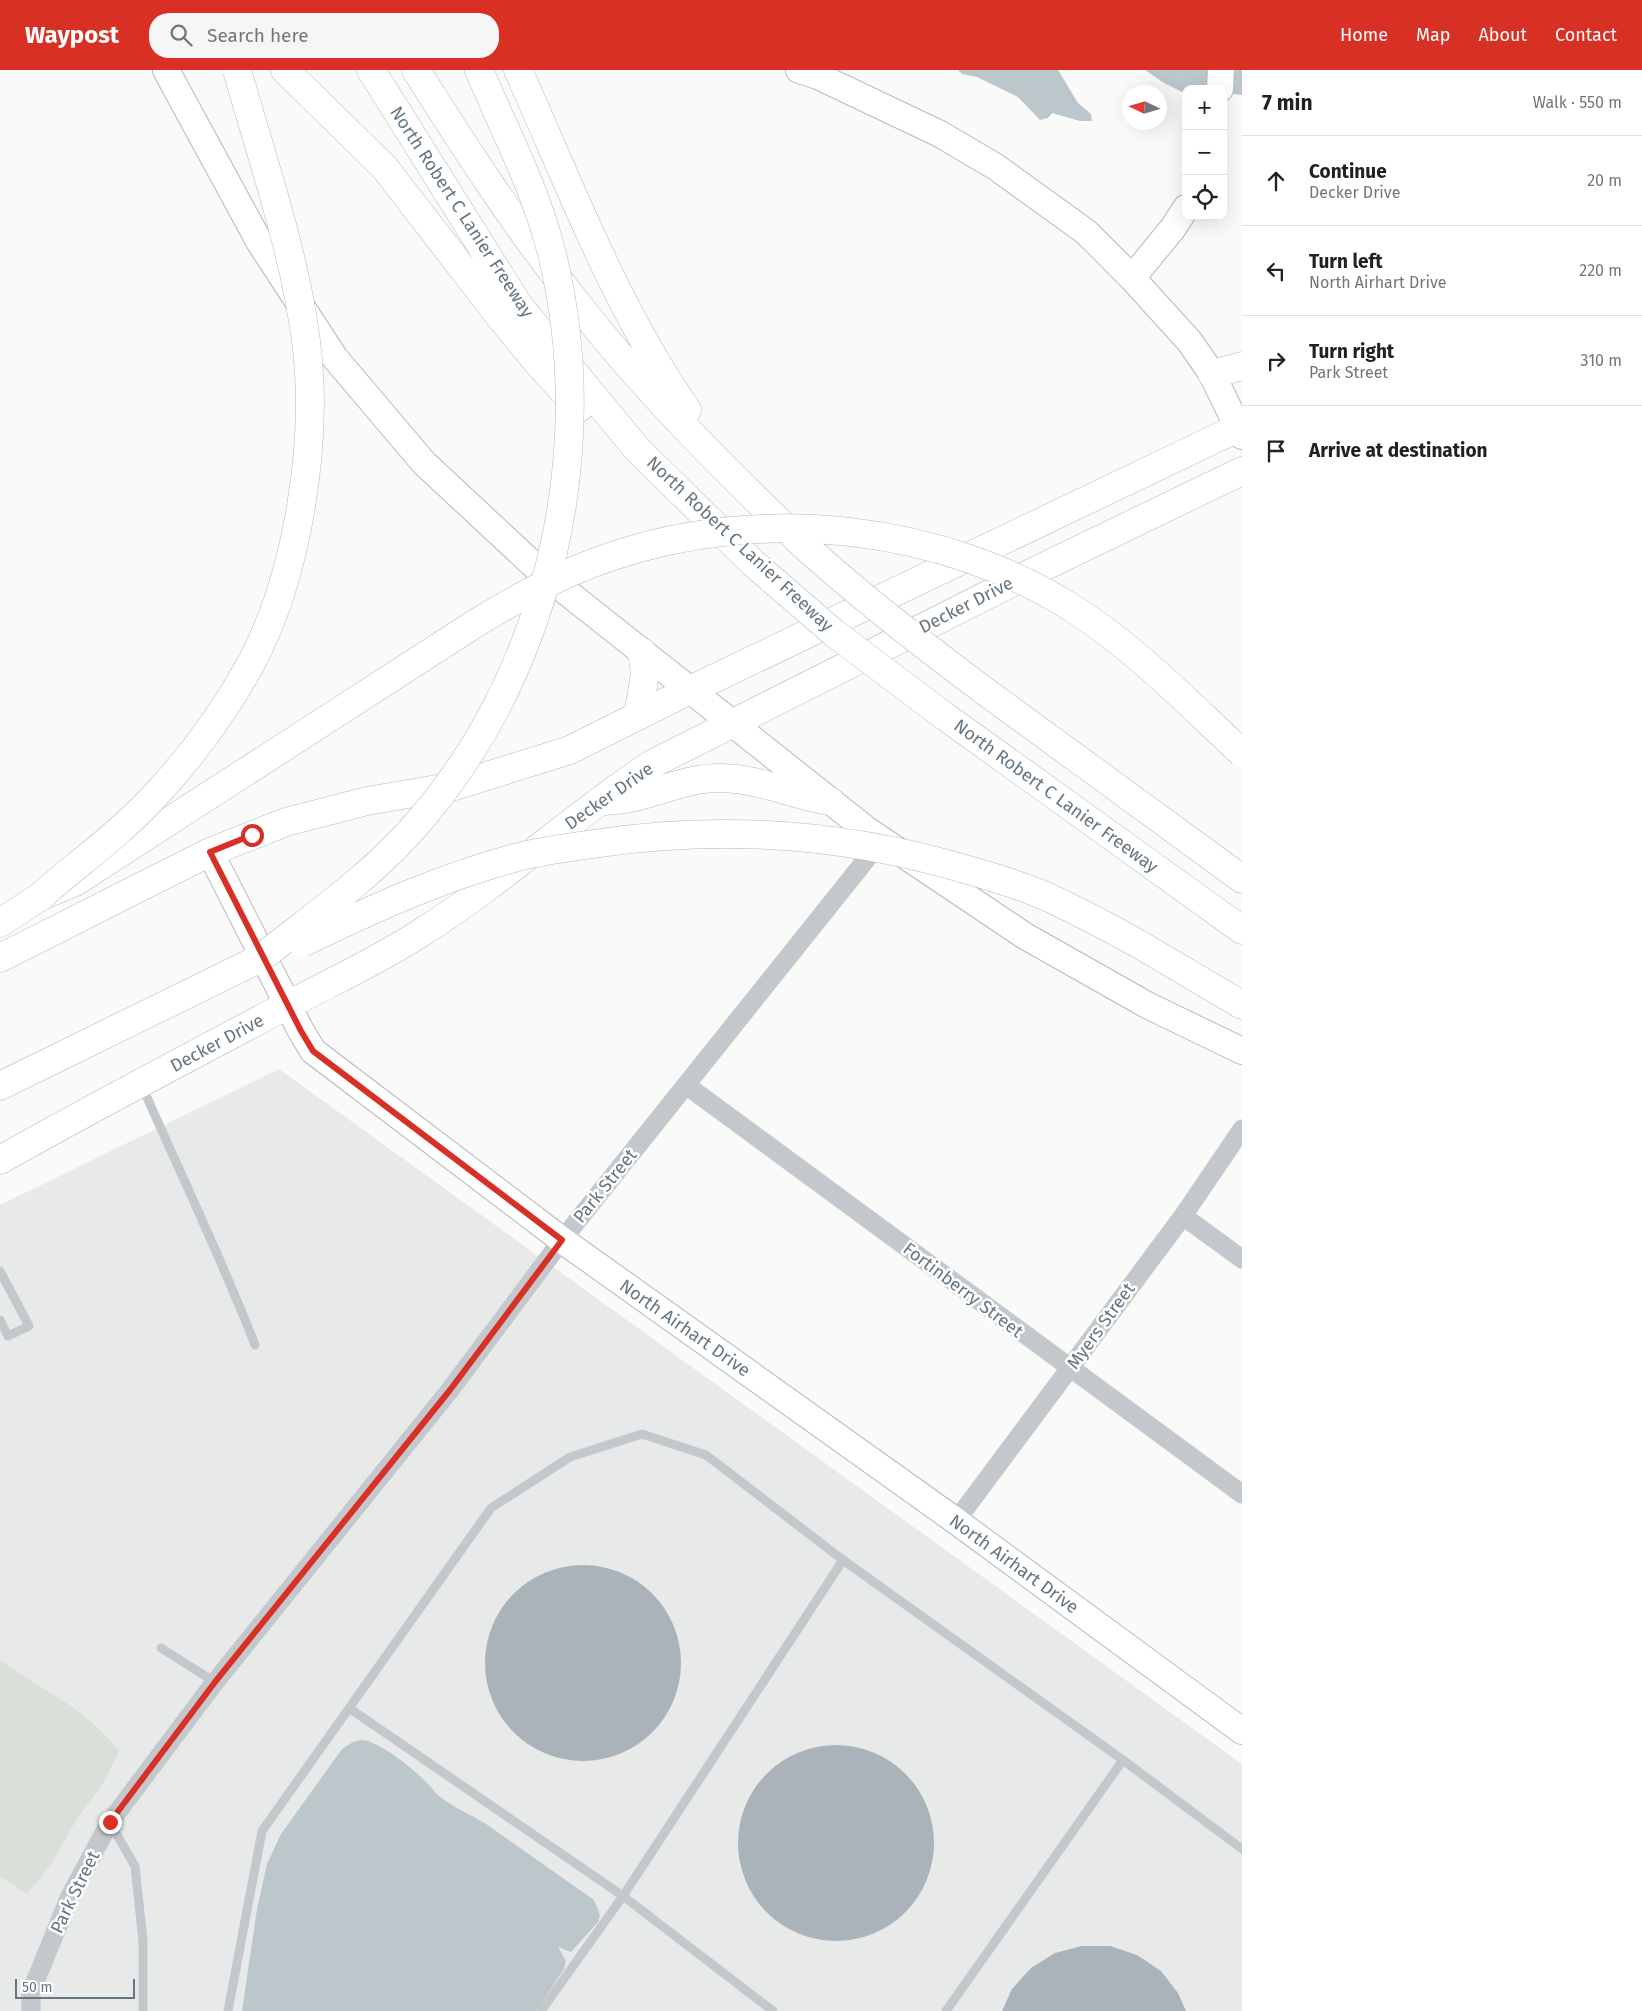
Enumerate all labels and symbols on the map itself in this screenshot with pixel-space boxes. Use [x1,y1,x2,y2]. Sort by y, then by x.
north arrow [1122,85,1167,130]
street label: North Robert C Lanier Freeway [385,102,539,322]
street label: North Robert C Lanier Freeway [642,452,838,636]
street label: Decker Drive [915,572,1017,638]
street label: North Robert C Lanier Freeway [949,714,1163,878]
street label: Decker Drive [561,758,657,834]
route start [241,824,264,847]
street label: Decker Drive [166,1009,268,1077]
street label: Park Street [568,1144,642,1228]
street label: Fortinberry Street [899,1238,1028,1343]
street label: North Airhart Drive [615,1275,755,1381]
street label: Myers Street [1062,1278,1140,1373]
street label: North Airhart Drive [945,1510,1083,1618]
route end [99,1811,122,1834]
street label: Park Street [46,1847,105,1937]
scale bar [15,1976,135,1999]

